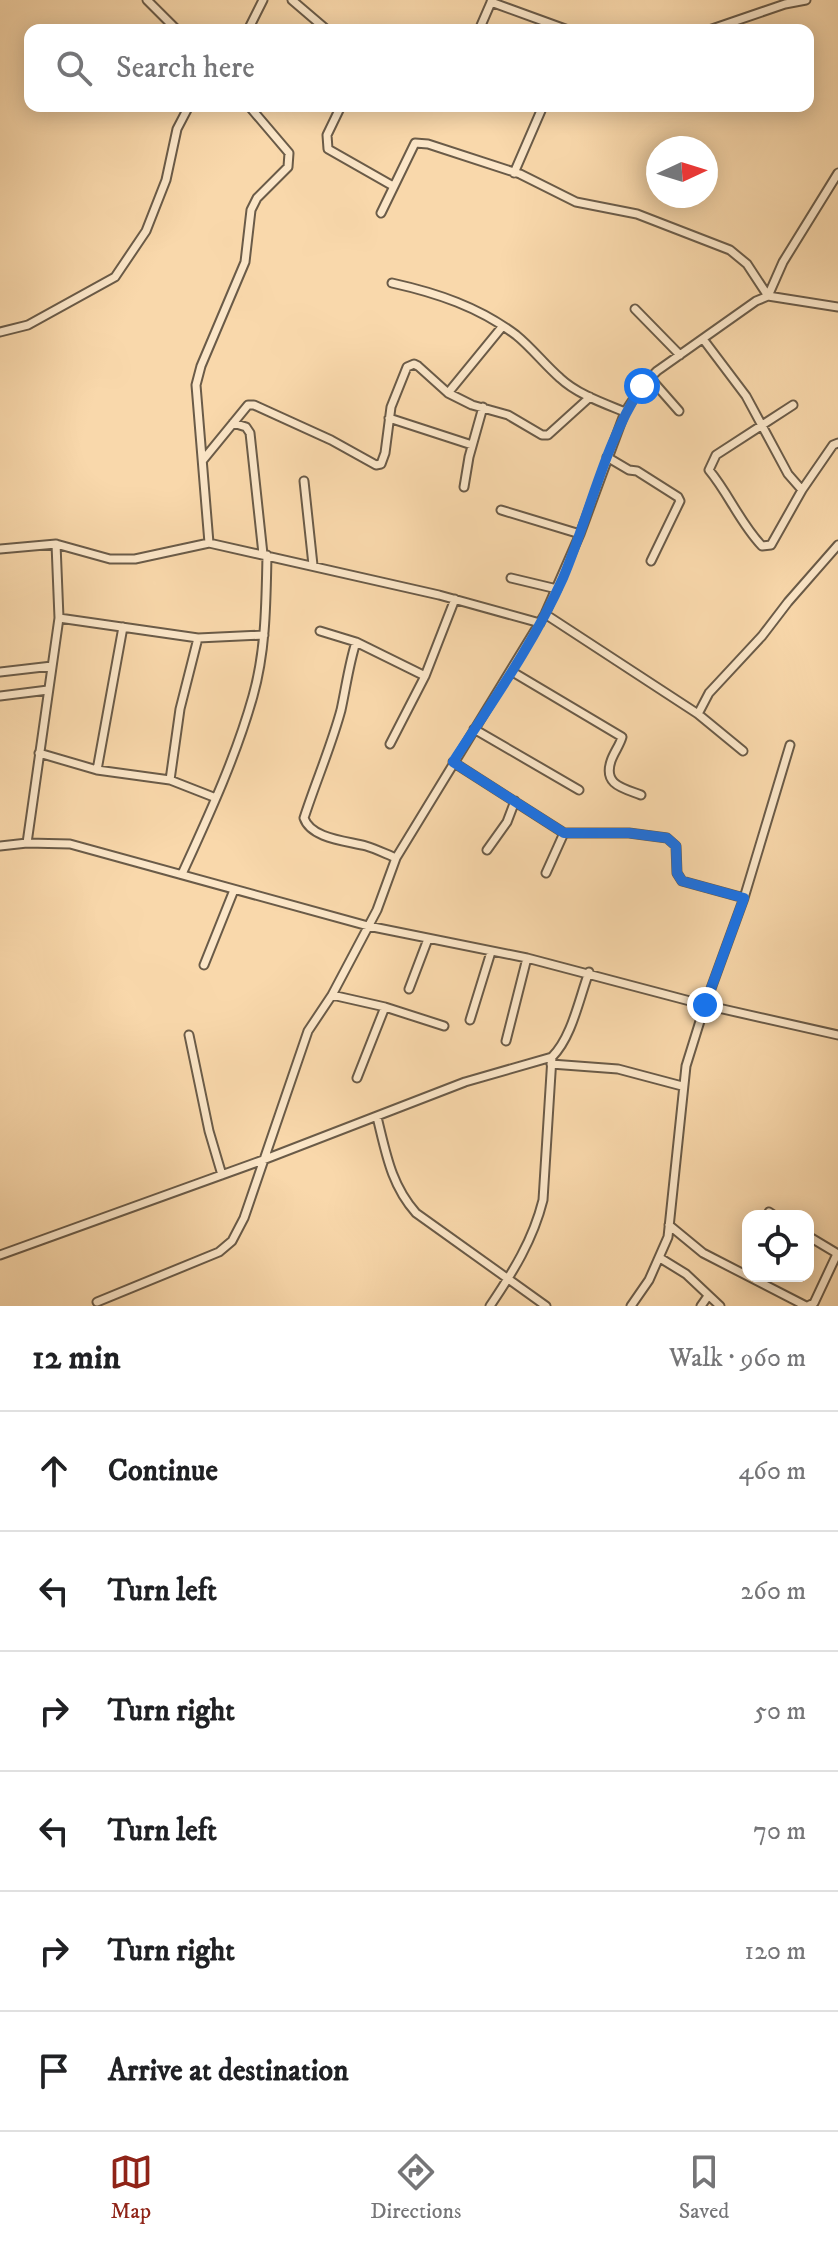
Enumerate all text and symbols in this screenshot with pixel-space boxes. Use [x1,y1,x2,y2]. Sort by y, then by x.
search box [24,24,814,112]
icon: search [52,46,96,90]
text: Search here [116,50,255,87]
north arrow [646,136,718,208]
route start [624,368,660,404]
route end [687,987,723,1023]
map controls [742,1210,814,1282]
button: locate [742,1210,814,1282]
text: 12 min [32,1337,121,1379]
text: Walk · 960 m [669,1342,806,1375]
icon: ahead [32,1449,76,1493]
text: Continue [108,1453,218,1490]
text: 460 m [738,1455,806,1488]
icon: left [32,1569,76,1613]
text: Turn left [108,1573,217,1610]
text: 260 m [741,1575,806,1608]
icon: right [32,1689,76,1733]
text: Turn right [108,1693,235,1730]
text: 50 m [754,1695,806,1728]
icon: left [32,1809,76,1853]
text: Turn left [108,1813,217,1850]
text: 70 m [753,1815,806,1848]
icon: right [32,1929,76,1973]
text: Turn right [108,1933,235,1970]
text: 120 m [745,1935,806,1968]
icon: arrive [32,2049,76,2093]
text: Arrive at destination [108,2053,349,2090]
tab: Map [109,2150,153,2225]
tab: Directions [370,2150,461,2225]
tab: Saved [679,2150,729,2225]

